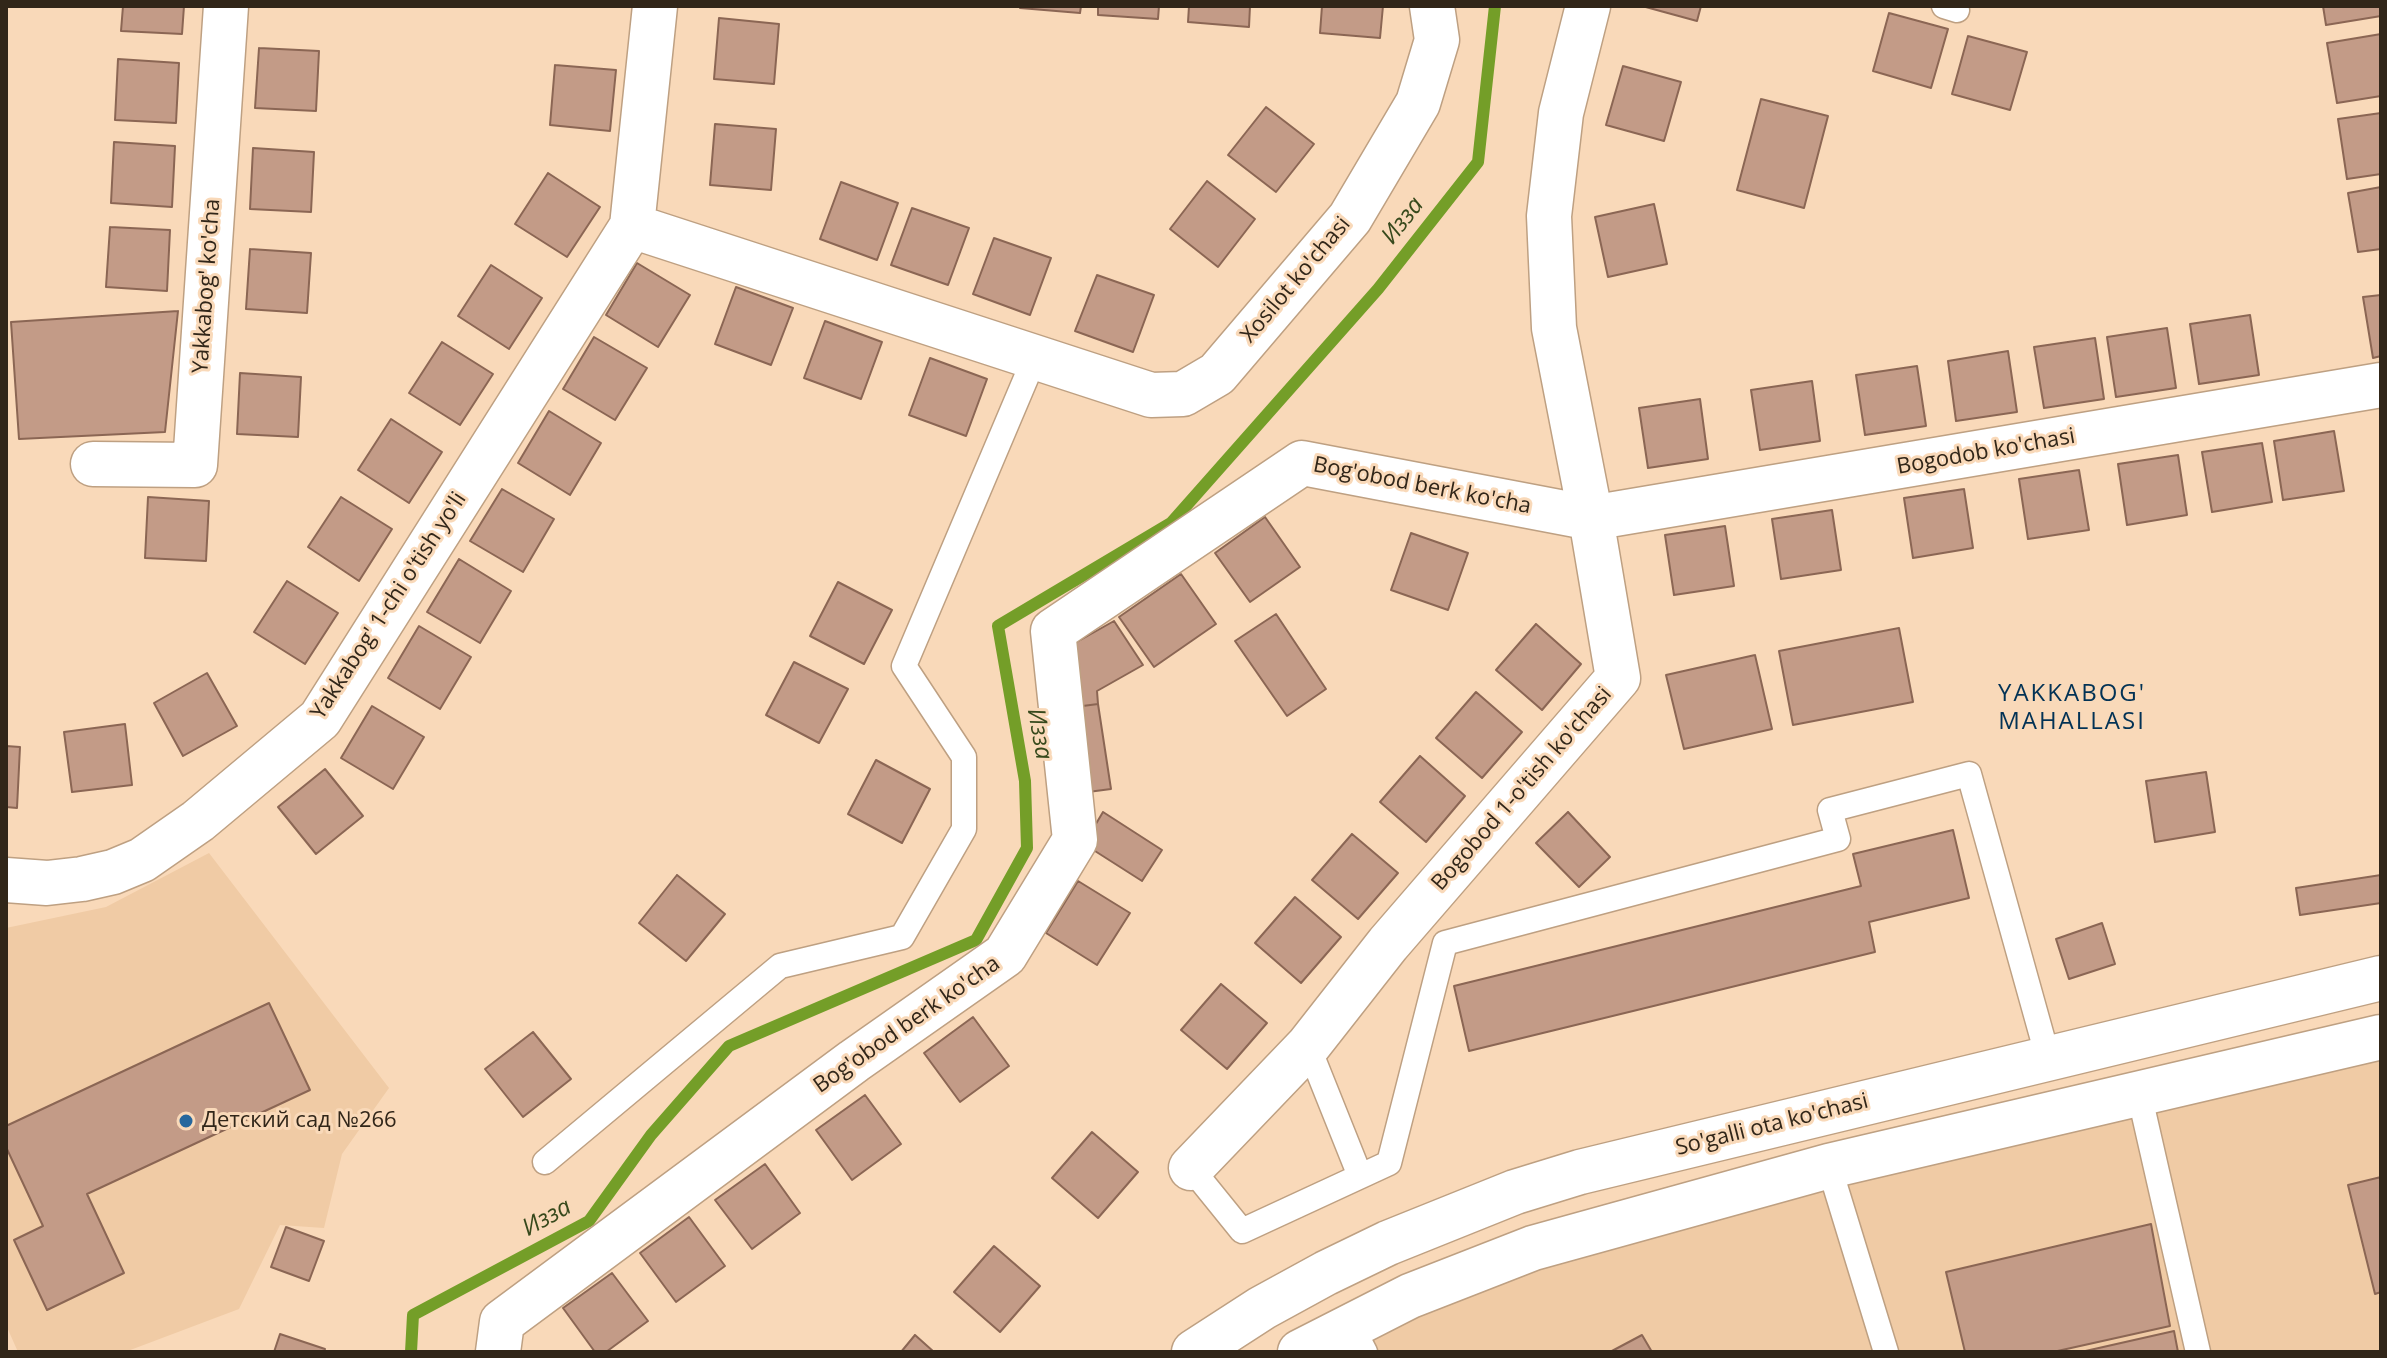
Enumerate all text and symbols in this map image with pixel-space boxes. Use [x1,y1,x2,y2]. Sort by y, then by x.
water label: Изза [1376,192,1430,250]
street label: Yakkabog' ko'cha [188,198,226,374]
street label: Xosilot ko'chasi [1236,212,1356,348]
street label: Bogodob ko'chasi [1895,423,2077,481]
street label: Bog'obod berk ko'cha [1311,452,1533,520]
street label: Yakkabog' 1-chi o'tish yo'li [306,488,472,724]
district label: YAKKABOG' MAHALLASI [1998,680,2146,736]
street label: Bogobod 1-o'tish ko'chasi [1426,682,1618,896]
water label: Изза [1020,706,1058,762]
street label: Bog'obod berk ko'cha [809,951,1005,1099]
street label: So'galli ota ko'chasi [1673,1088,1871,1162]
place label: Детский сад №266 [202,1108,397,1134]
marker: Детский сад №266 [177,1112,195,1130]
water label: Изза [517,1193,577,1243]

